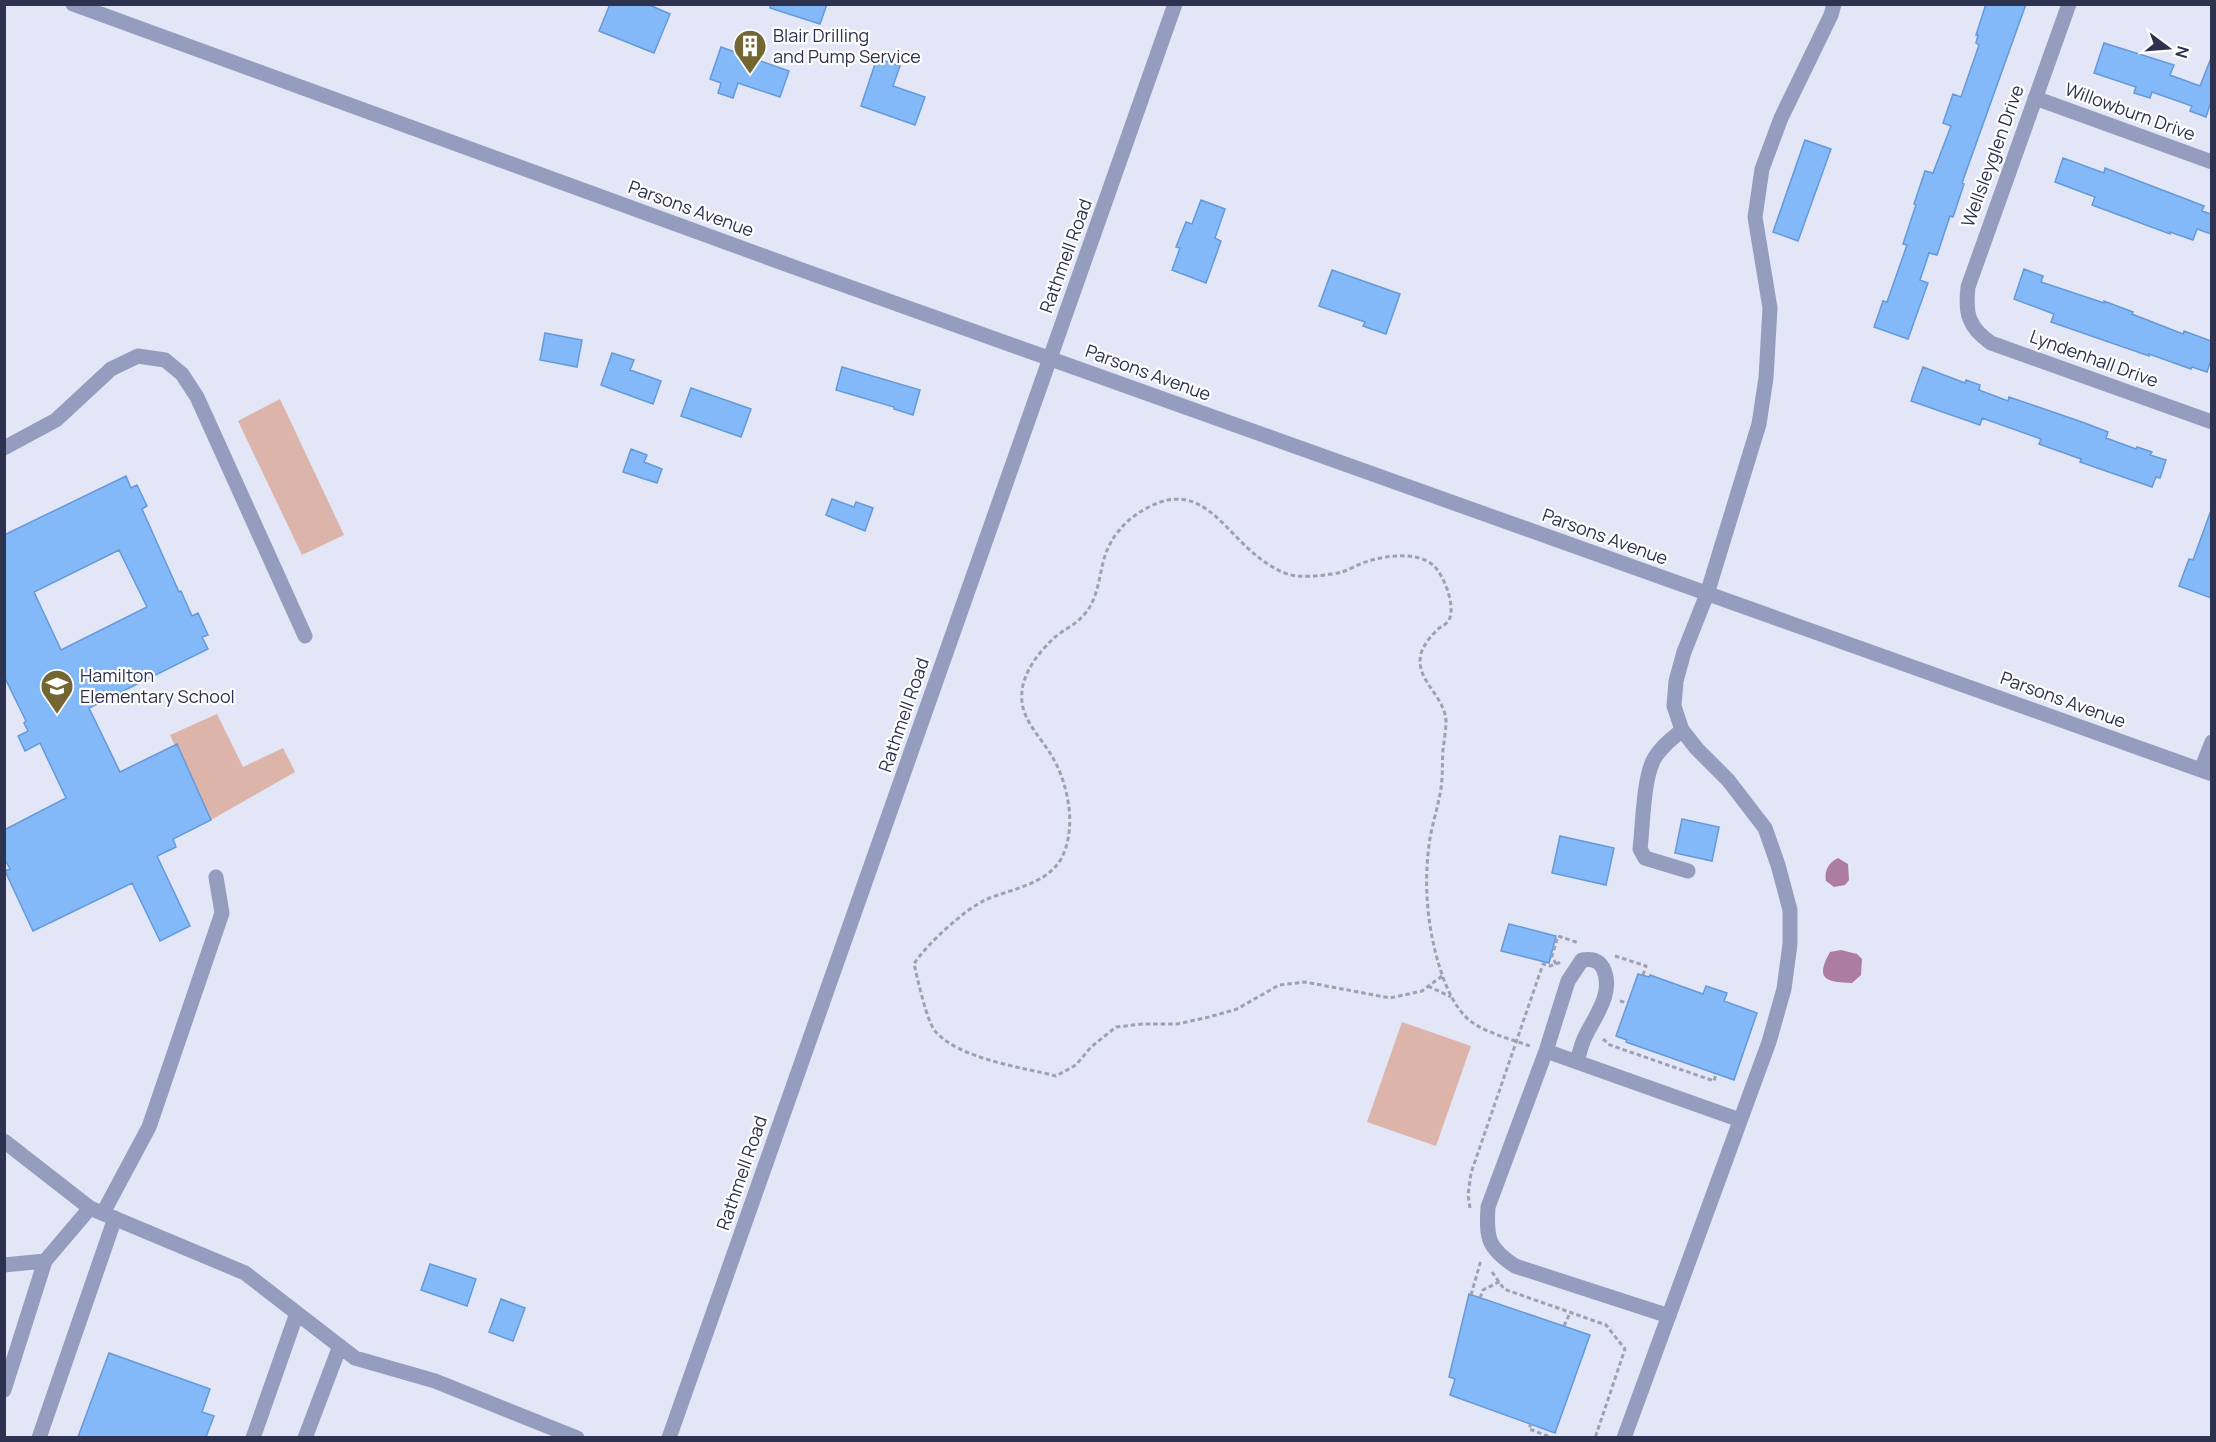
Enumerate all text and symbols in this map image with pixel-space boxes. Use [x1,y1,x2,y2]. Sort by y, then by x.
north arrow [2138,18,2198,78]
place label: Blair Drilling and Pump Service [773,23,921,68]
building icon: Blair Drilling and Pump Service [732,28,768,75]
text: N [2170,44,2195,61]
street label: Willowburn Drive [2062,76,2199,146]
street label: Wellsleyglen Drive [1955,81,2029,230]
street label: Parsons Avenue [625,174,757,242]
street label: Rathmell Road [1033,195,1097,316]
street label: Lyndenhall Drive [2027,324,2162,392]
street label: Parsons Avenue [1082,338,1214,406]
street label: Parsons Avenue [1539,502,1671,570]
street label: Rathmell Road [872,654,934,775]
place label: Hamilton Elementary School [80,663,235,708]
street label: Parsons Avenue [1997,665,2129,733]
school or university icon: Hamilton Elementary School [39,668,75,715]
street label: Rathmell Road [710,1112,772,1233]

